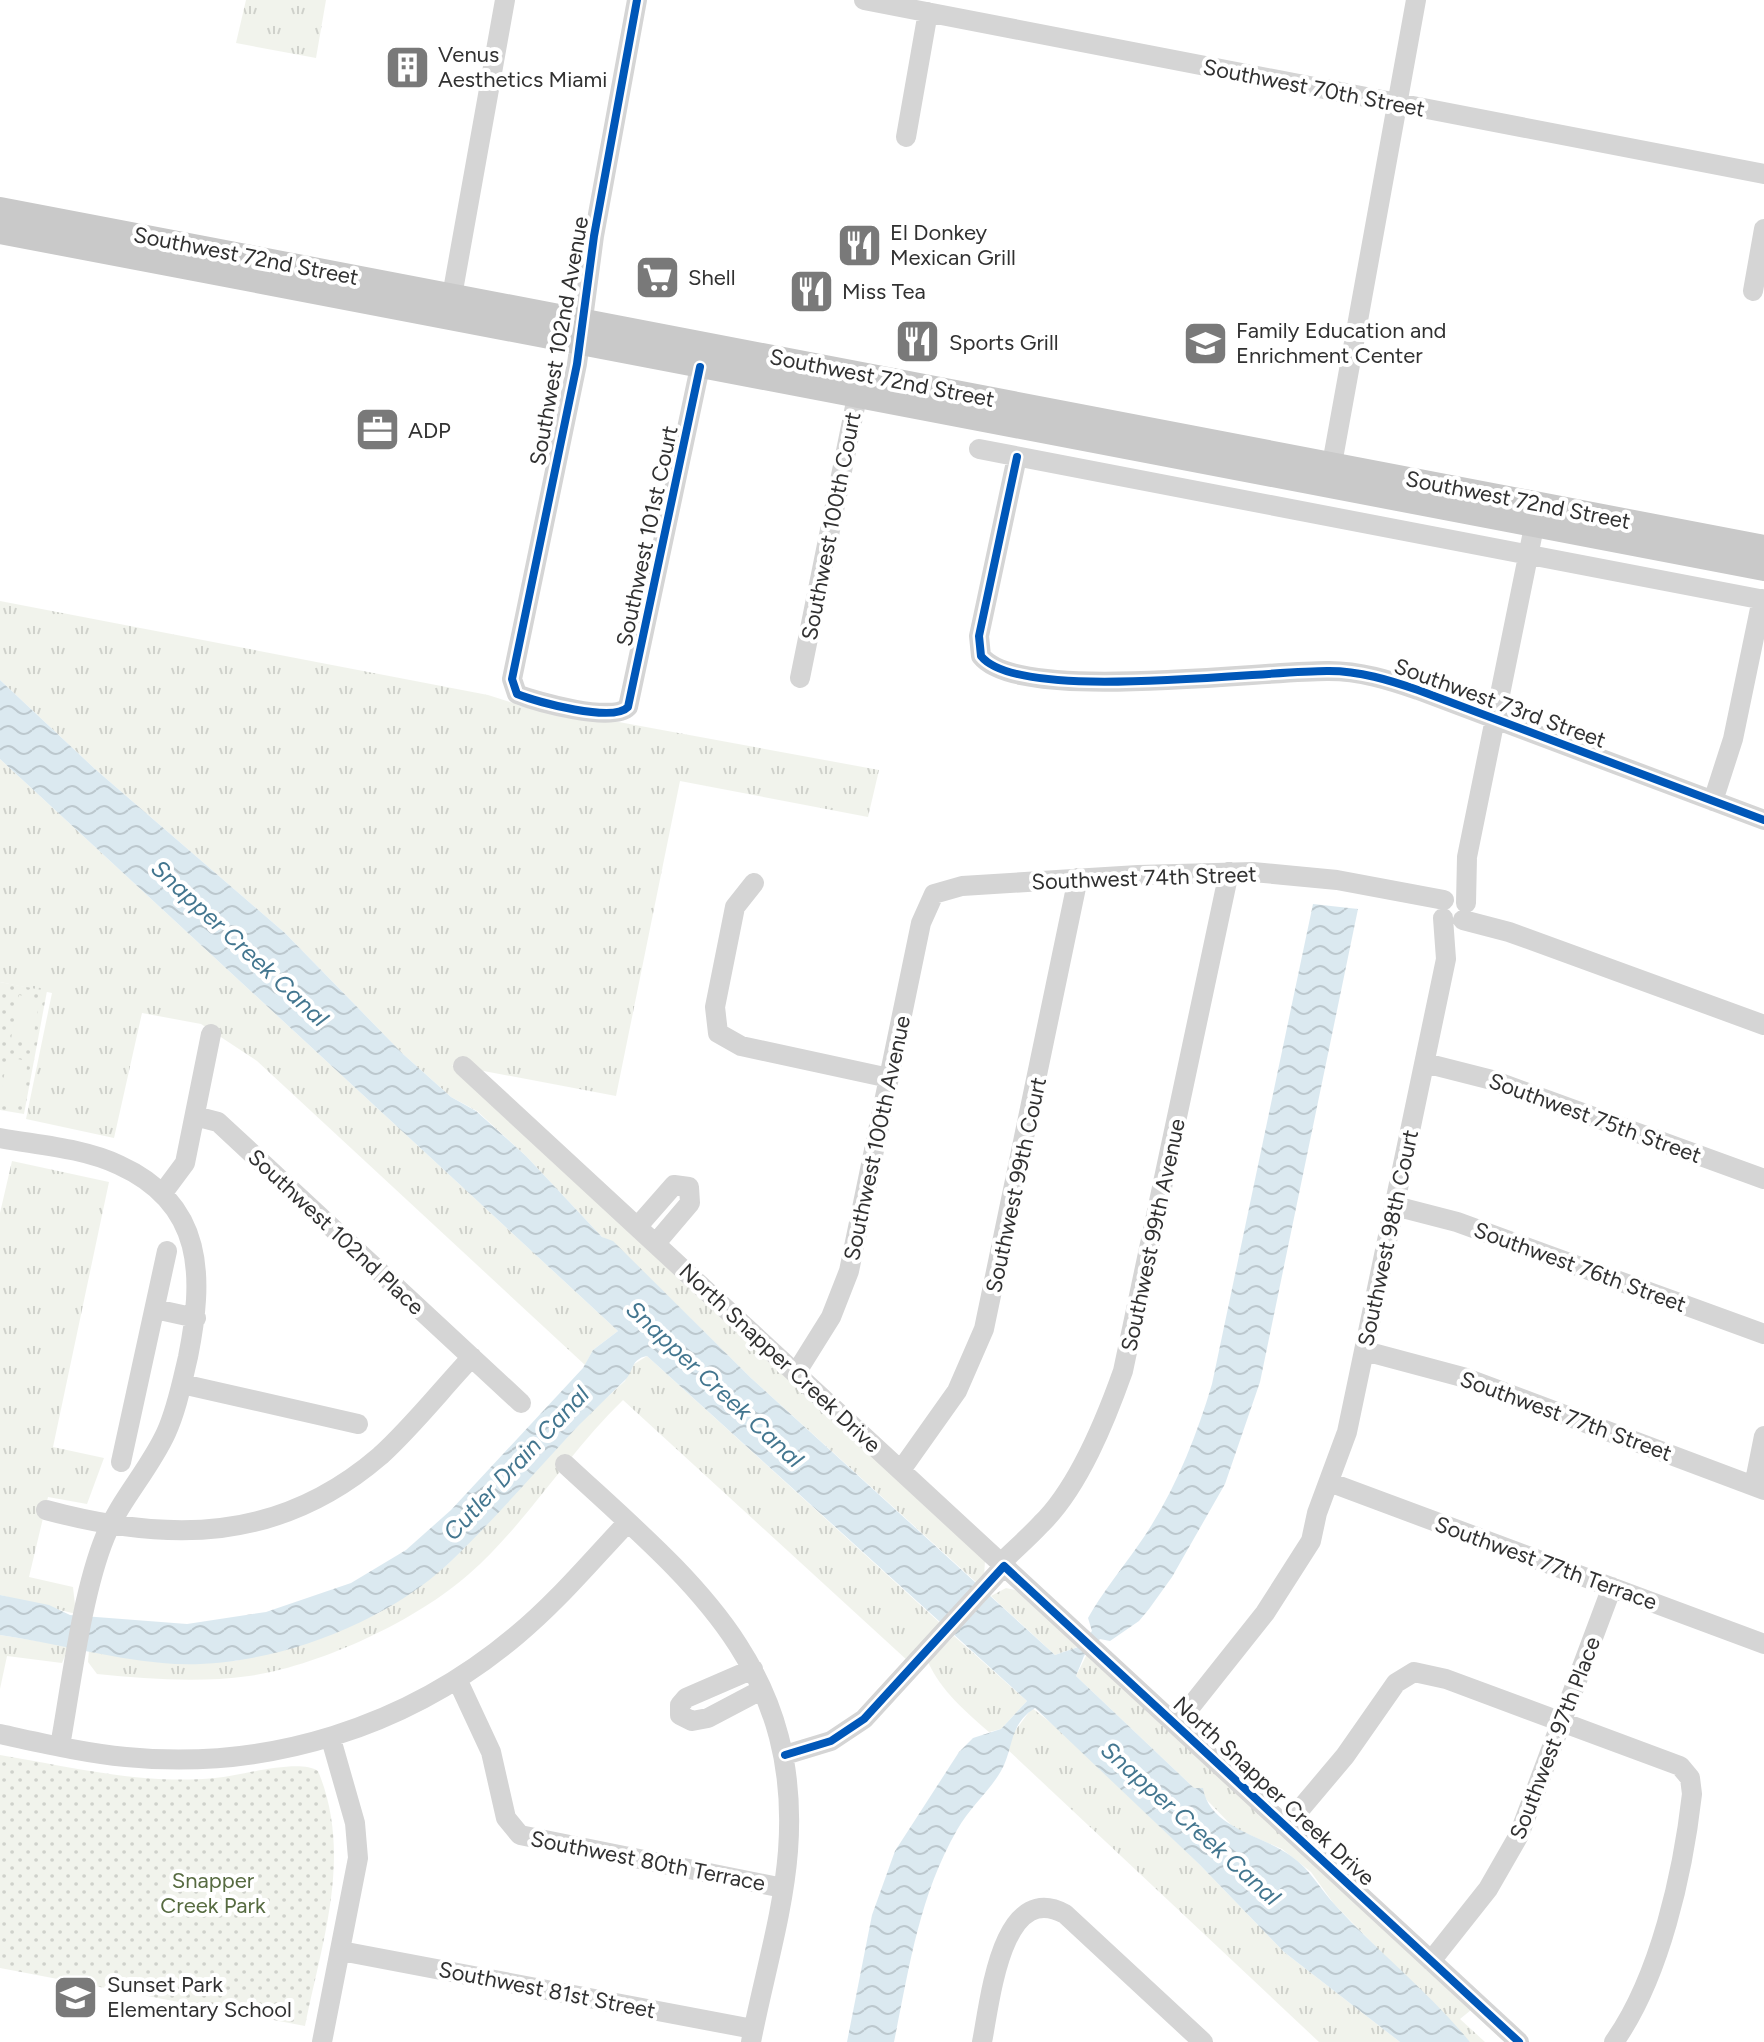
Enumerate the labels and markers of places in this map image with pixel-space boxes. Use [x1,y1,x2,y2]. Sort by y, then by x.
place label: Venus Aesthetics Miami [438,41,607,93]
building icon: Venus Aesthetics Miami [383,43,431,91]
place label: El Donkey Mexican Grill [890,219,1016,271]
restaurant icon: El Donkey Mexican Grill [835,221,883,269]
supermarket icon: Shell [633,253,681,301]
place label: Shell [688,264,735,291]
restaurant icon: Miss Tea [787,267,835,315]
place label: Miss Tea [842,278,926,305]
place label: Family Education and Enrichment Center [1236,317,1446,369]
restaurant icon: Sports Grill [894,318,942,366]
school or university icon: Family Education and Enrichment Center [1181,319,1229,367]
place label: Sports Grill [949,329,1059,356]
office icon: ADP [353,406,401,454]
place label: ADP [408,417,451,444]
place label: Sunset Park Elementary School [107,1971,292,2023]
school or university icon: Sunset Park Elementary School [52,1973,100,2021]

